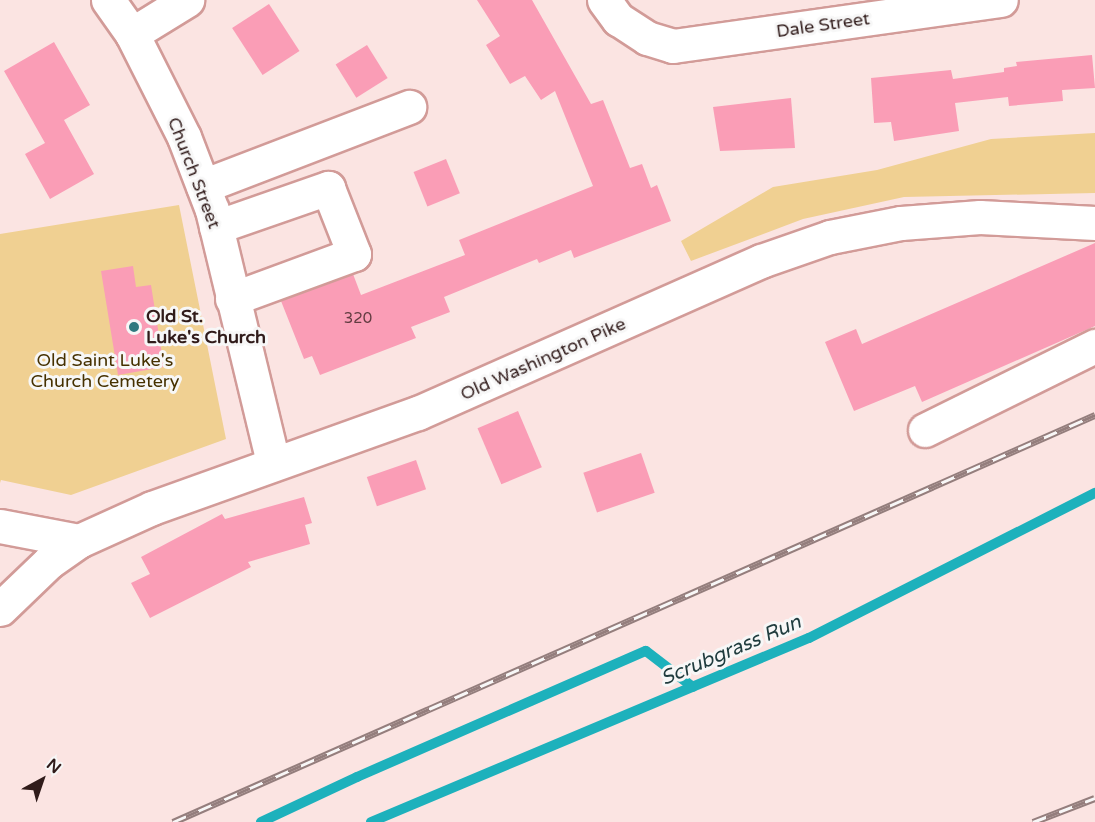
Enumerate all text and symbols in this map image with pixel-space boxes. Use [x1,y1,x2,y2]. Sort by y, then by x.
street label: Dale Street [775,8,871,42]
street label: Church Street [163,114,225,232]
place label: Old St. Luke's Church [146,306,266,348]
house number: 320 [344,310,372,328]
street label: Old Washington Pike [457,313,629,405]
marker: Old St. Luke's Church [127,320,141,334]
park label: Old Saint Luke's Church Cemetery [31,350,179,392]
water label: Scrubgrass Run [657,611,805,691]
north arrow [12,750,72,810]
text: N [42,754,65,778]

